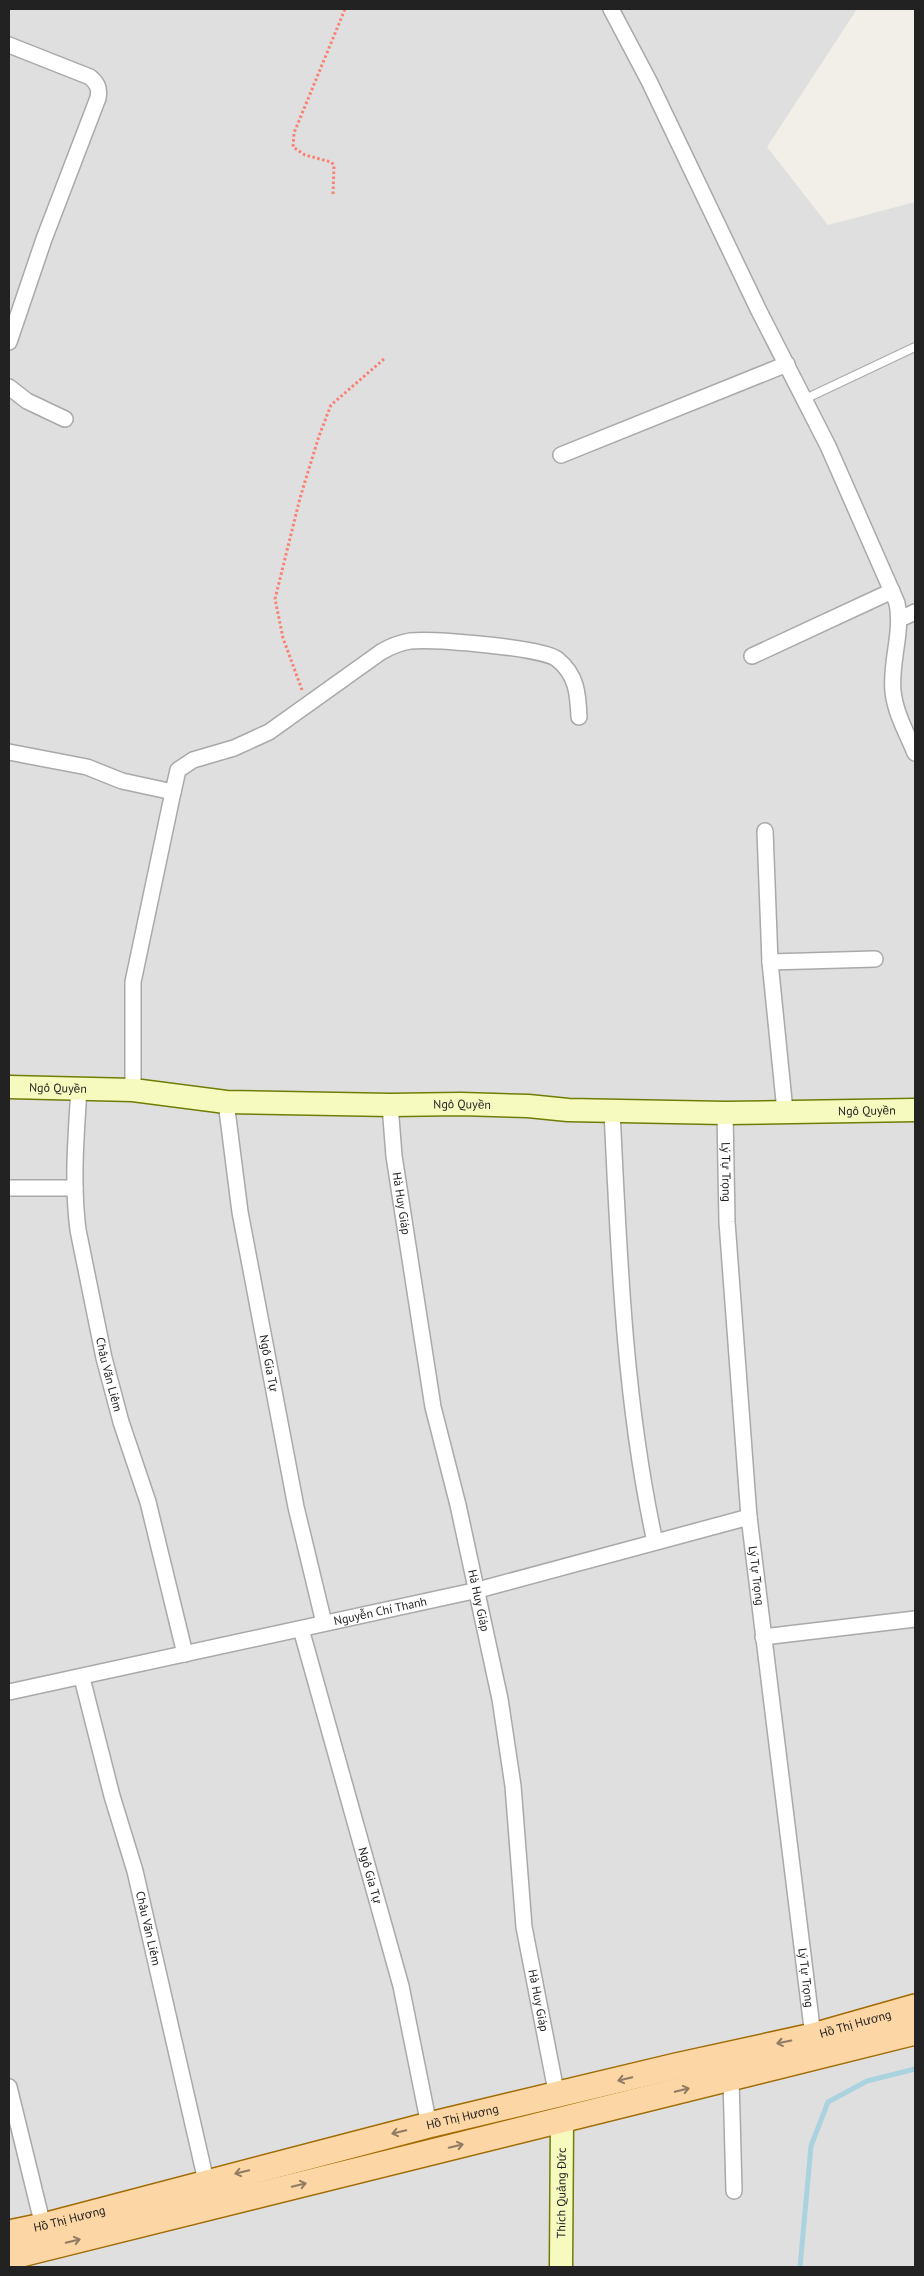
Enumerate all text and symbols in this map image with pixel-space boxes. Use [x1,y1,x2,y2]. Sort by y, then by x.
street label: Ngô Quyền [29,1079,87,1096]
street label: Ngô Quyền [433,1096,491,1112]
street label: Ngô Quyền [838,1102,896,1118]
street label: Lý Tự Trọng [719,1142,735,1202]
street label: Hà Huy Giáp [390,1171,414,1236]
street label: Ngô Gia Tự [256,1333,282,1393]
street label: Châu Văn Liêm [93,1336,126,1413]
street label: Lý Tự Trọng [746,1545,768,1606]
street label: Hà Huy Giáp [465,1568,493,1633]
street label: Nguyễn Chí Thanh [332,1593,428,1628]
street label: Ngô Gia Tự [355,1845,386,1905]
street label: Châu Văn Liêm [133,1889,164,1967]
street label: Lý Tự Trọng [795,1947,817,2008]
street label: Hà Huy Giáp [525,1968,552,2033]
street label: Hồ Thị Hương [818,2006,893,2041]
one-way arrow [776,2038,792,2048]
one-way arrow [618,2075,634,2084]
one-way arrow [674,2085,690,2094]
street label: Hồ Thị Hương [425,2101,500,2132]
one-way arrow [392,2128,408,2138]
one-way arrow [448,2141,464,2150]
street label: Thích Quảng Đức [553,2147,569,2238]
one-way arrow [234,2168,250,2178]
one-way arrow [290,2180,306,2189]
street label: Hồ Thị Hương [32,2202,107,2235]
one-way arrow [65,2236,81,2245]

